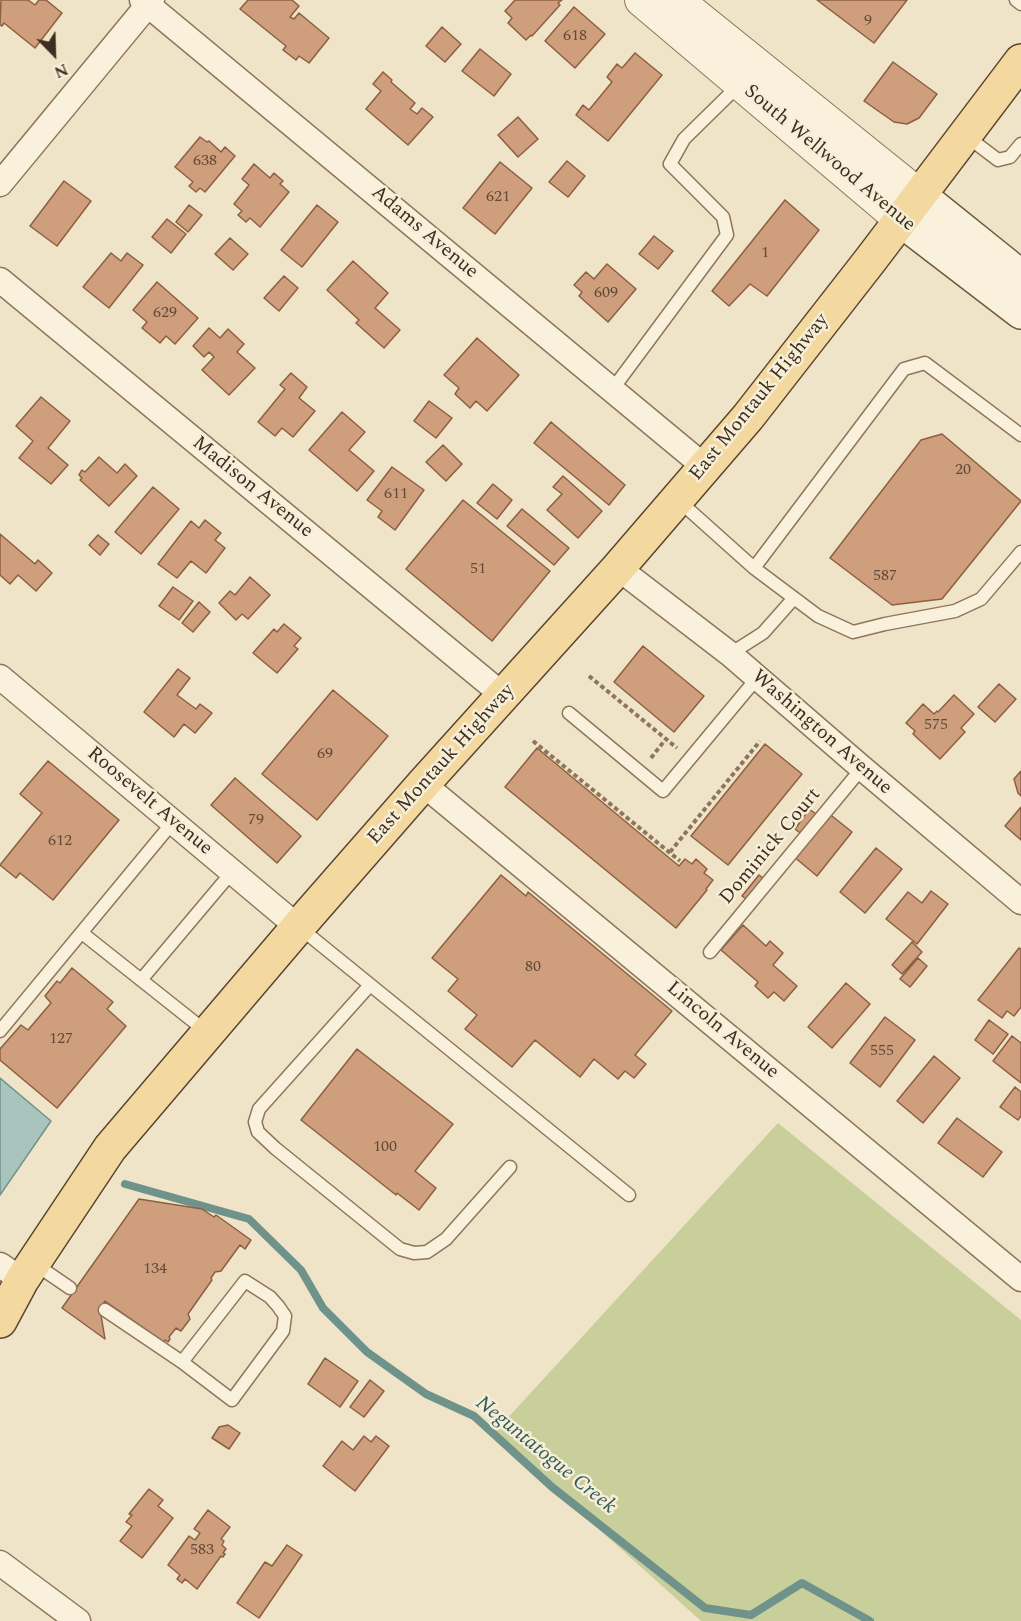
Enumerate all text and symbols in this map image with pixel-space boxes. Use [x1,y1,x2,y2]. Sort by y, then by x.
house number: 9 [864,12,872,32]
north arrow [24,24,84,84]
house number: 618 [563,27,587,47]
text: N [50,57,72,84]
street label: South Wellwood Avenue [738,80,920,238]
house number: 638 [193,152,217,172]
street label: Adams Avenue [366,181,482,285]
house number: 621 [486,188,510,208]
house number: 1 [761,244,769,264]
house number: 609 [594,284,618,304]
house number: 629 [153,304,177,324]
street label: East Montauk Highway [685,310,835,486]
street label: Madison Avenue [187,432,317,544]
house number: 20 [955,461,971,481]
house number: 611 [384,485,408,505]
house number: 51 [470,560,486,580]
house number: 587 [873,567,897,587]
street label: Washington Avenue [746,665,896,801]
street label: East Montauk Highway [363,680,521,850]
house number: 575 [924,716,948,736]
street label: Roosevelt Avenue [81,743,217,861]
house number: 69 [317,745,333,765]
street label: Dominick Court [715,784,827,910]
house number: 79 [248,811,264,831]
house number: 612 [48,832,72,852]
house number: 80 [525,958,541,978]
street label: Lincoln Avenue [661,977,783,1085]
house number: 127 [49,1030,73,1050]
house number: 555 [870,1042,894,1062]
house number: 100 [373,1138,397,1158]
house number: 134 [143,1260,167,1280]
water label: Neguntatogue Creek [470,1392,620,1520]
house number: 583 [190,1541,214,1561]

